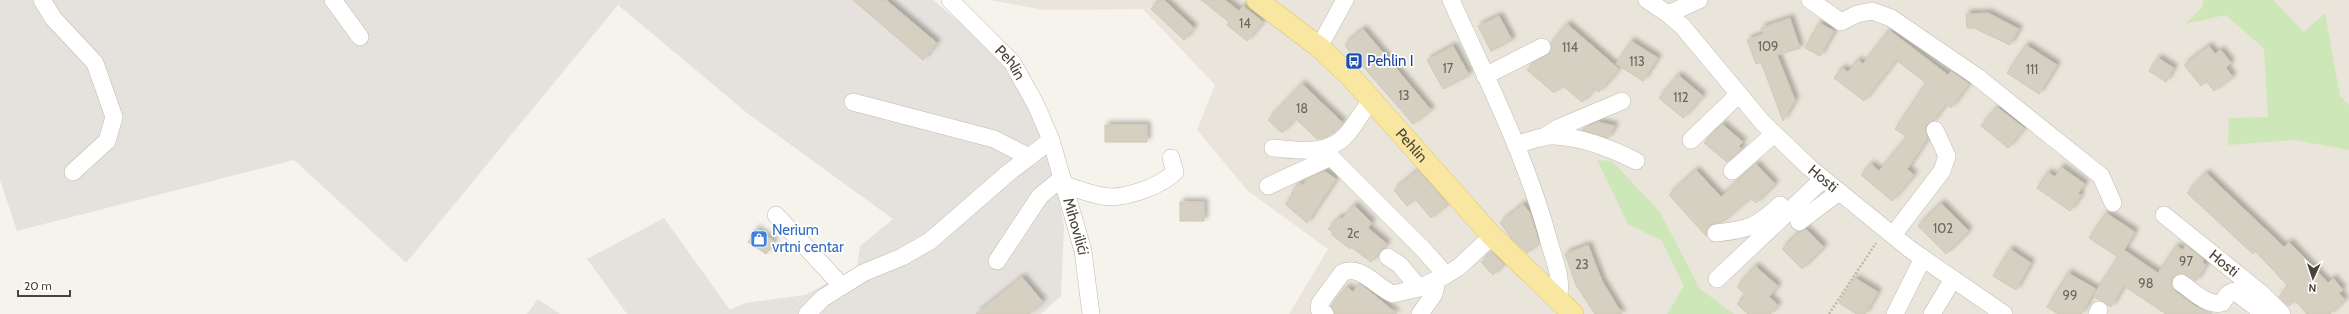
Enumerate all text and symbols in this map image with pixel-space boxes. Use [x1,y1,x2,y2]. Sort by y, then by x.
house number: 14 [1239,15,1251,31]
house number: 109 [1758,38,1778,54]
house number: 114 [1562,39,1578,55]
street label: Pehlin [991,41,1029,83]
bus stop icon: Pehlin I [1344,51,1364,71]
place label: Pehlin I [1367,52,1414,70]
house number: 113 [1629,53,1645,69]
house number: 17 [1443,60,1454,76]
house number: 111 [2026,61,2038,77]
house number: 13 [1398,87,1410,103]
house number: 112 [1673,89,1689,105]
house number: 18 [1296,100,1308,116]
street label: Pehlin [1392,125,1431,166]
street label: Hosti [1805,161,1842,196]
street label: Mihovilići [1059,196,1092,256]
house number: 102 [1933,220,1953,236]
place label: Nerium vrtni centar [772,221,844,256]
house number: 2c [1347,225,1359,241]
shop icon: Nerium vrtni centar [749,229,769,249]
street label: Hosti [2205,246,2243,281]
house number: 97 [2179,253,2193,269]
house number: 23 [1575,256,1589,272]
north arrow [2293,258,2333,298]
scale bar [18,272,70,298]
house number: 98 [2138,275,2154,291]
text: 20 m [24,278,52,293]
text: N [2308,281,2317,295]
house number: 99 [2063,287,2077,303]

